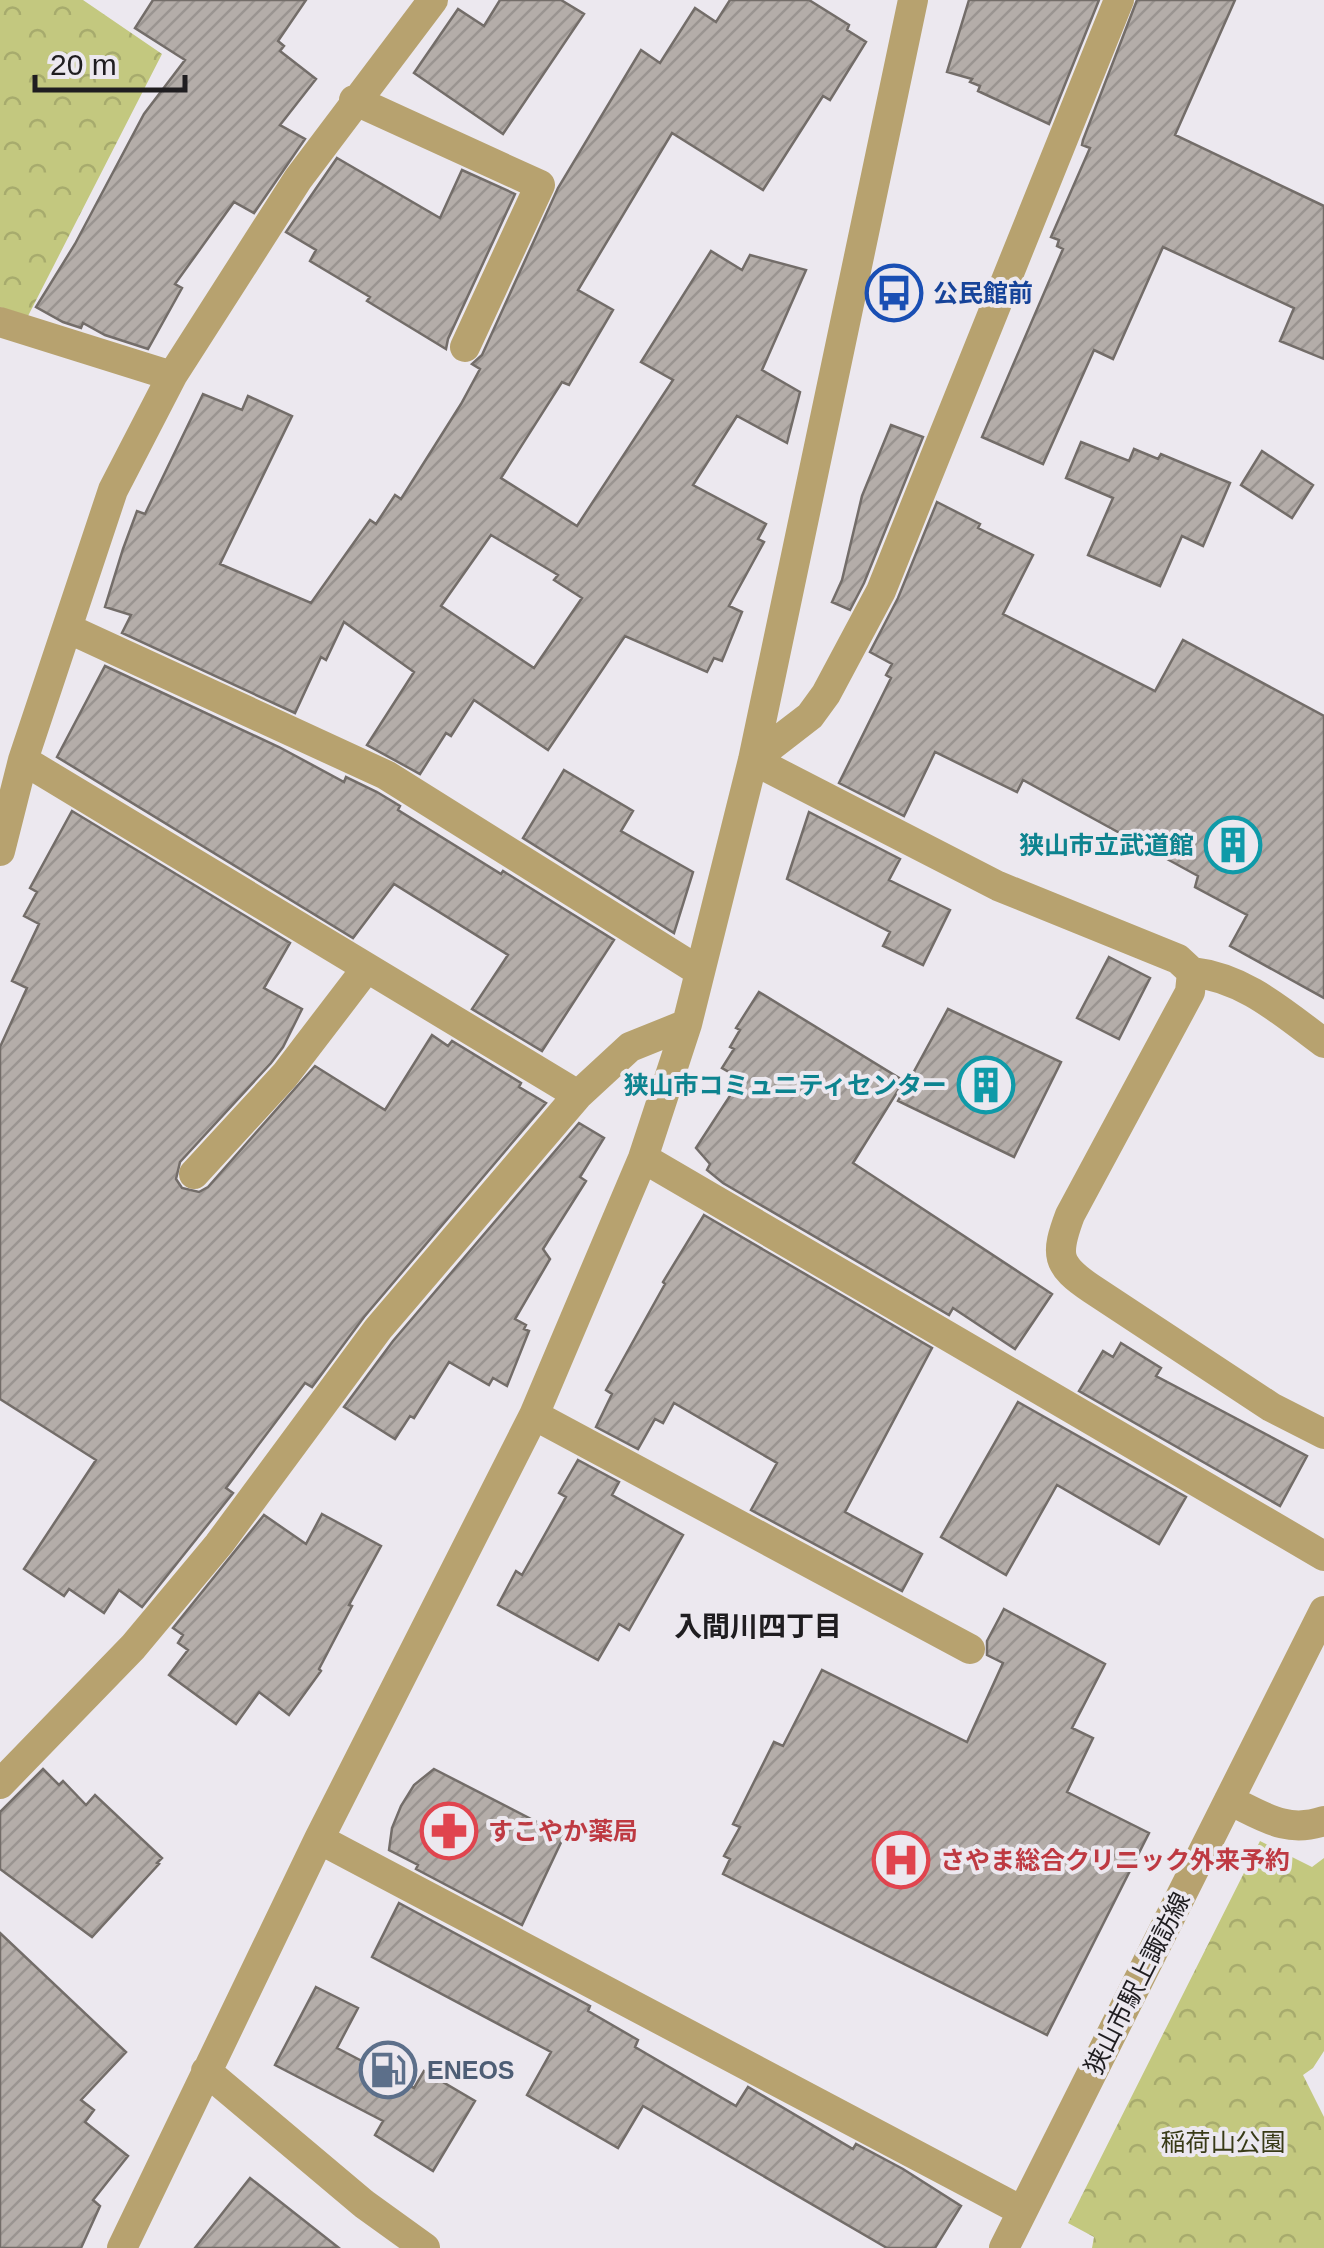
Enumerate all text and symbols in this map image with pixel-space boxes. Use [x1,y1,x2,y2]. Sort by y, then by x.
scale bar [35,30,185,92]
text: 20 m [50,48,117,81]
bus stop icon: 公民館前 [864,263,924,323]
place label: 公民館前 [933,279,1033,307]
building icon: 狭山市立武道館 [1203,815,1263,875]
place label: 狭山市立武道館 [1019,831,1194,859]
building icon: 狭山市コミュニティセンター [956,1055,1016,1115]
place label: 狭山市コミュニティセンター [623,1071,947,1099]
district label: 入間川四丁目 [674,1611,842,1642]
pharmacy icon: すこやか薬局 [419,1801,479,1861]
place label: すこやか薬局 [488,1817,638,1845]
hospital icon: さやま総合クリニック外来予約 [871,1830,931,1890]
place label: さやま総合クリニック外来予約 [940,1846,1290,1874]
street label: 狭山市駅上諏訪線 [1079,1888,1195,2078]
fuel station icon: ENEOS [358,2040,418,2100]
place label: ENEOS [427,2056,515,2084]
park label: 稲荷山公園 [1160,2128,1286,2156]

